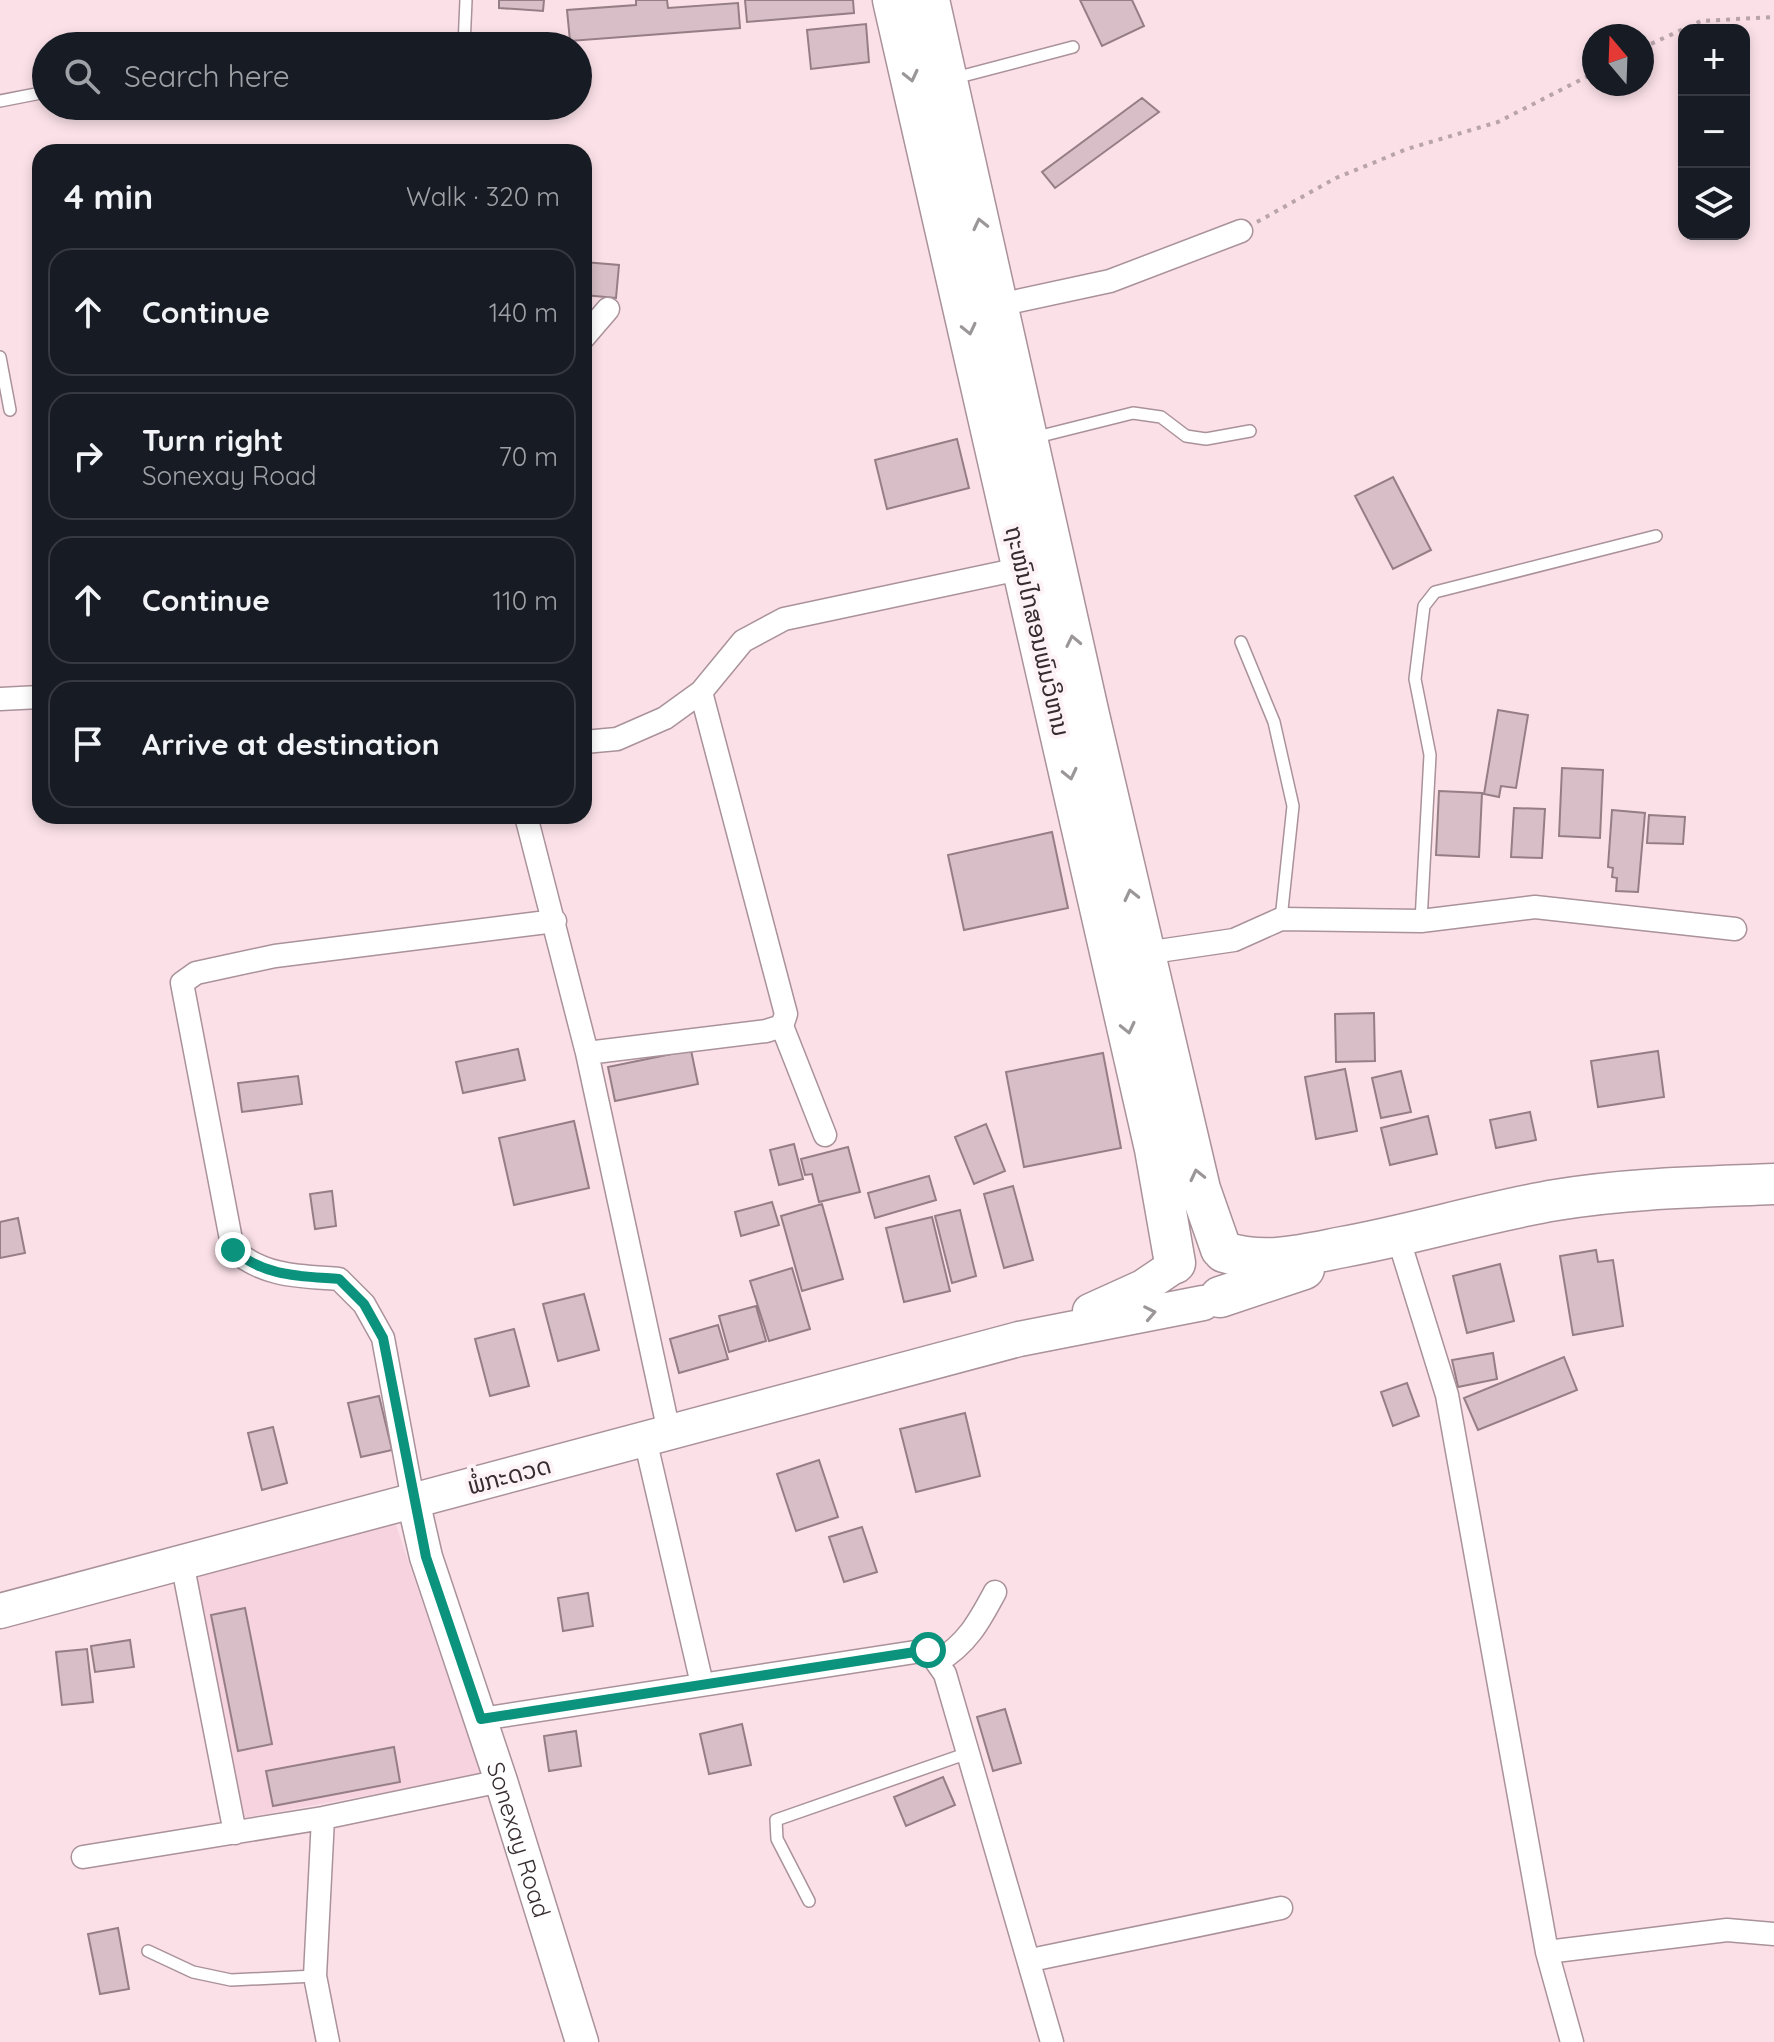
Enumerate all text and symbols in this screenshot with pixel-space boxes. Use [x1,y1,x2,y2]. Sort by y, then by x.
north arrow [1582,24,1654,96]
map controls [1678,24,1750,240]
button: + [1678,24,1750,96]
search box [32,32,592,120]
icon: search [60,54,104,98]
text: Search here [124,57,290,95]
one-way arrow [902,69,919,82]
button: − [1678,96,1750,168]
button: layers [1678,168,1750,240]
text: 4 min [64,175,153,218]
text: Walk · 320 m [406,180,560,213]
one-way arrow [972,217,989,231]
icon: ahead [66,290,110,334]
text: Continue [142,293,270,331]
text: 140 m [489,296,558,329]
one-way arrow [960,322,977,336]
text: Turn right [142,421,283,459]
icon: right [66,434,110,478]
text: 70 m [498,440,558,473]
text: Sonexay Road [142,459,317,492]
street label: ຖະໜົນໄກສອນພົມວິຫານ [999,523,1077,739]
icon: ahead [66,578,110,622]
text: Continue [142,581,270,619]
text: 110 m [492,584,558,617]
one-way arrow [1065,635,1082,649]
icon: arrive [66,722,110,766]
text: Arrive at destination [142,725,440,763]
one-way arrow [1061,767,1078,780]
one-way arrow [1123,888,1140,902]
one-way arrow [1119,1020,1136,1034]
one-way arrow [1189,1169,1206,1182]
route end [215,1232,251,1268]
one-way arrow [1143,1305,1157,1322]
street label: ພໍ່ກະດວດ [463,1447,554,1501]
route start [910,1632,946,1668]
street label: Sonexay Road [481,1758,557,1921]

